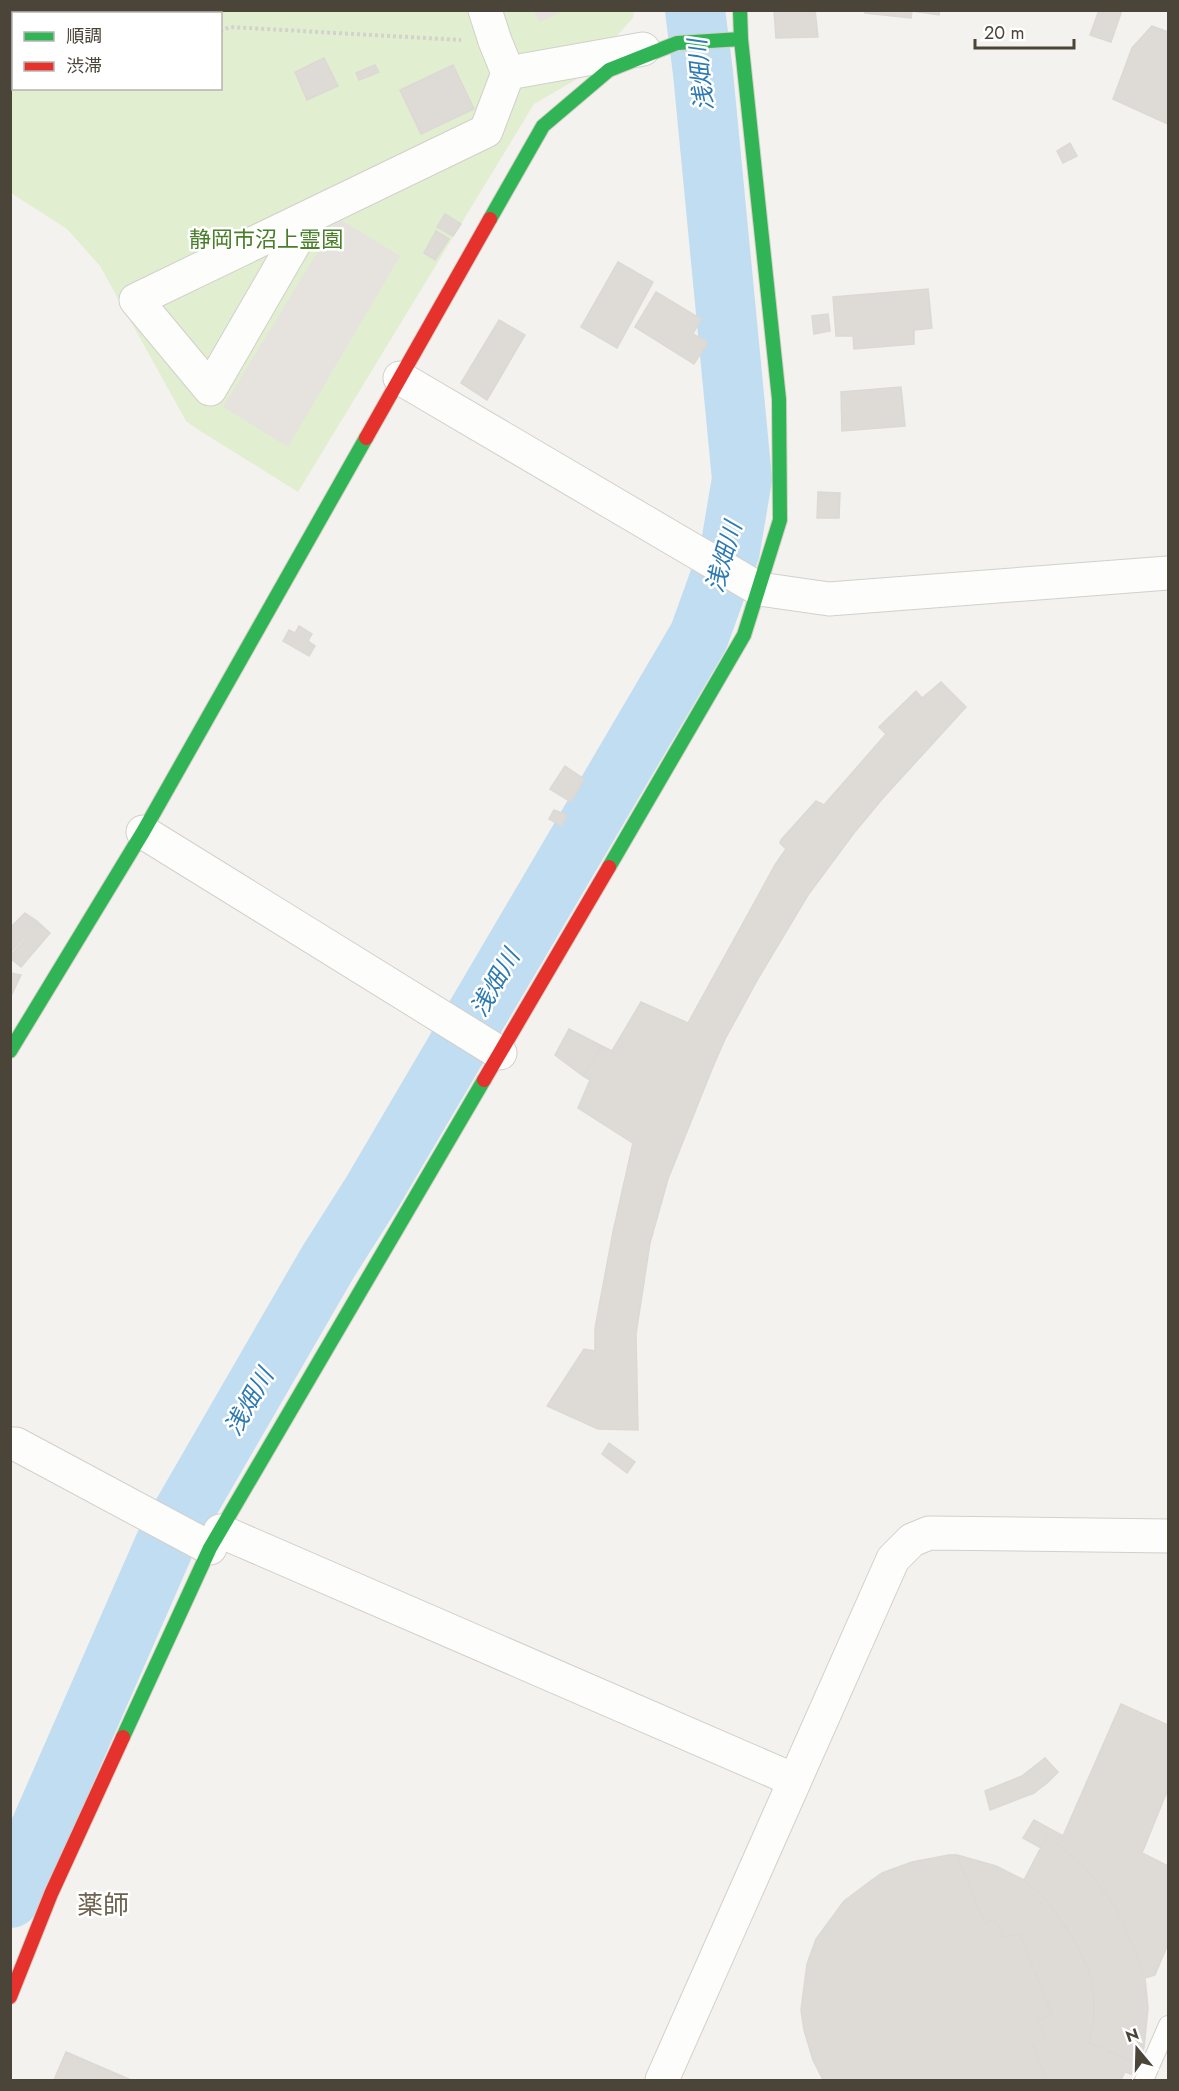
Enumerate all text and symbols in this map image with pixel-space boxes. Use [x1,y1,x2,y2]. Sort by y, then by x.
legend [12,12,222,90]
scale bar [975,12,1074,50]
text: 20 m [984,20,1024,46]
text: 順調 [66,23,102,49]
water label: 浅畑川 [679,34,722,113]
text: 渋滞 [66,53,102,79]
park label: 静岡市沼上霊園 [189,223,343,255]
water label: 浅畑川 [697,515,751,596]
water label: 浅畑川 [461,940,529,1023]
water label: 浅畑川 [215,1359,283,1442]
district label: 薬師 [77,1886,129,1924]
north arrow [1107,2019,1167,2079]
text: N [1123,2022,1142,2048]

